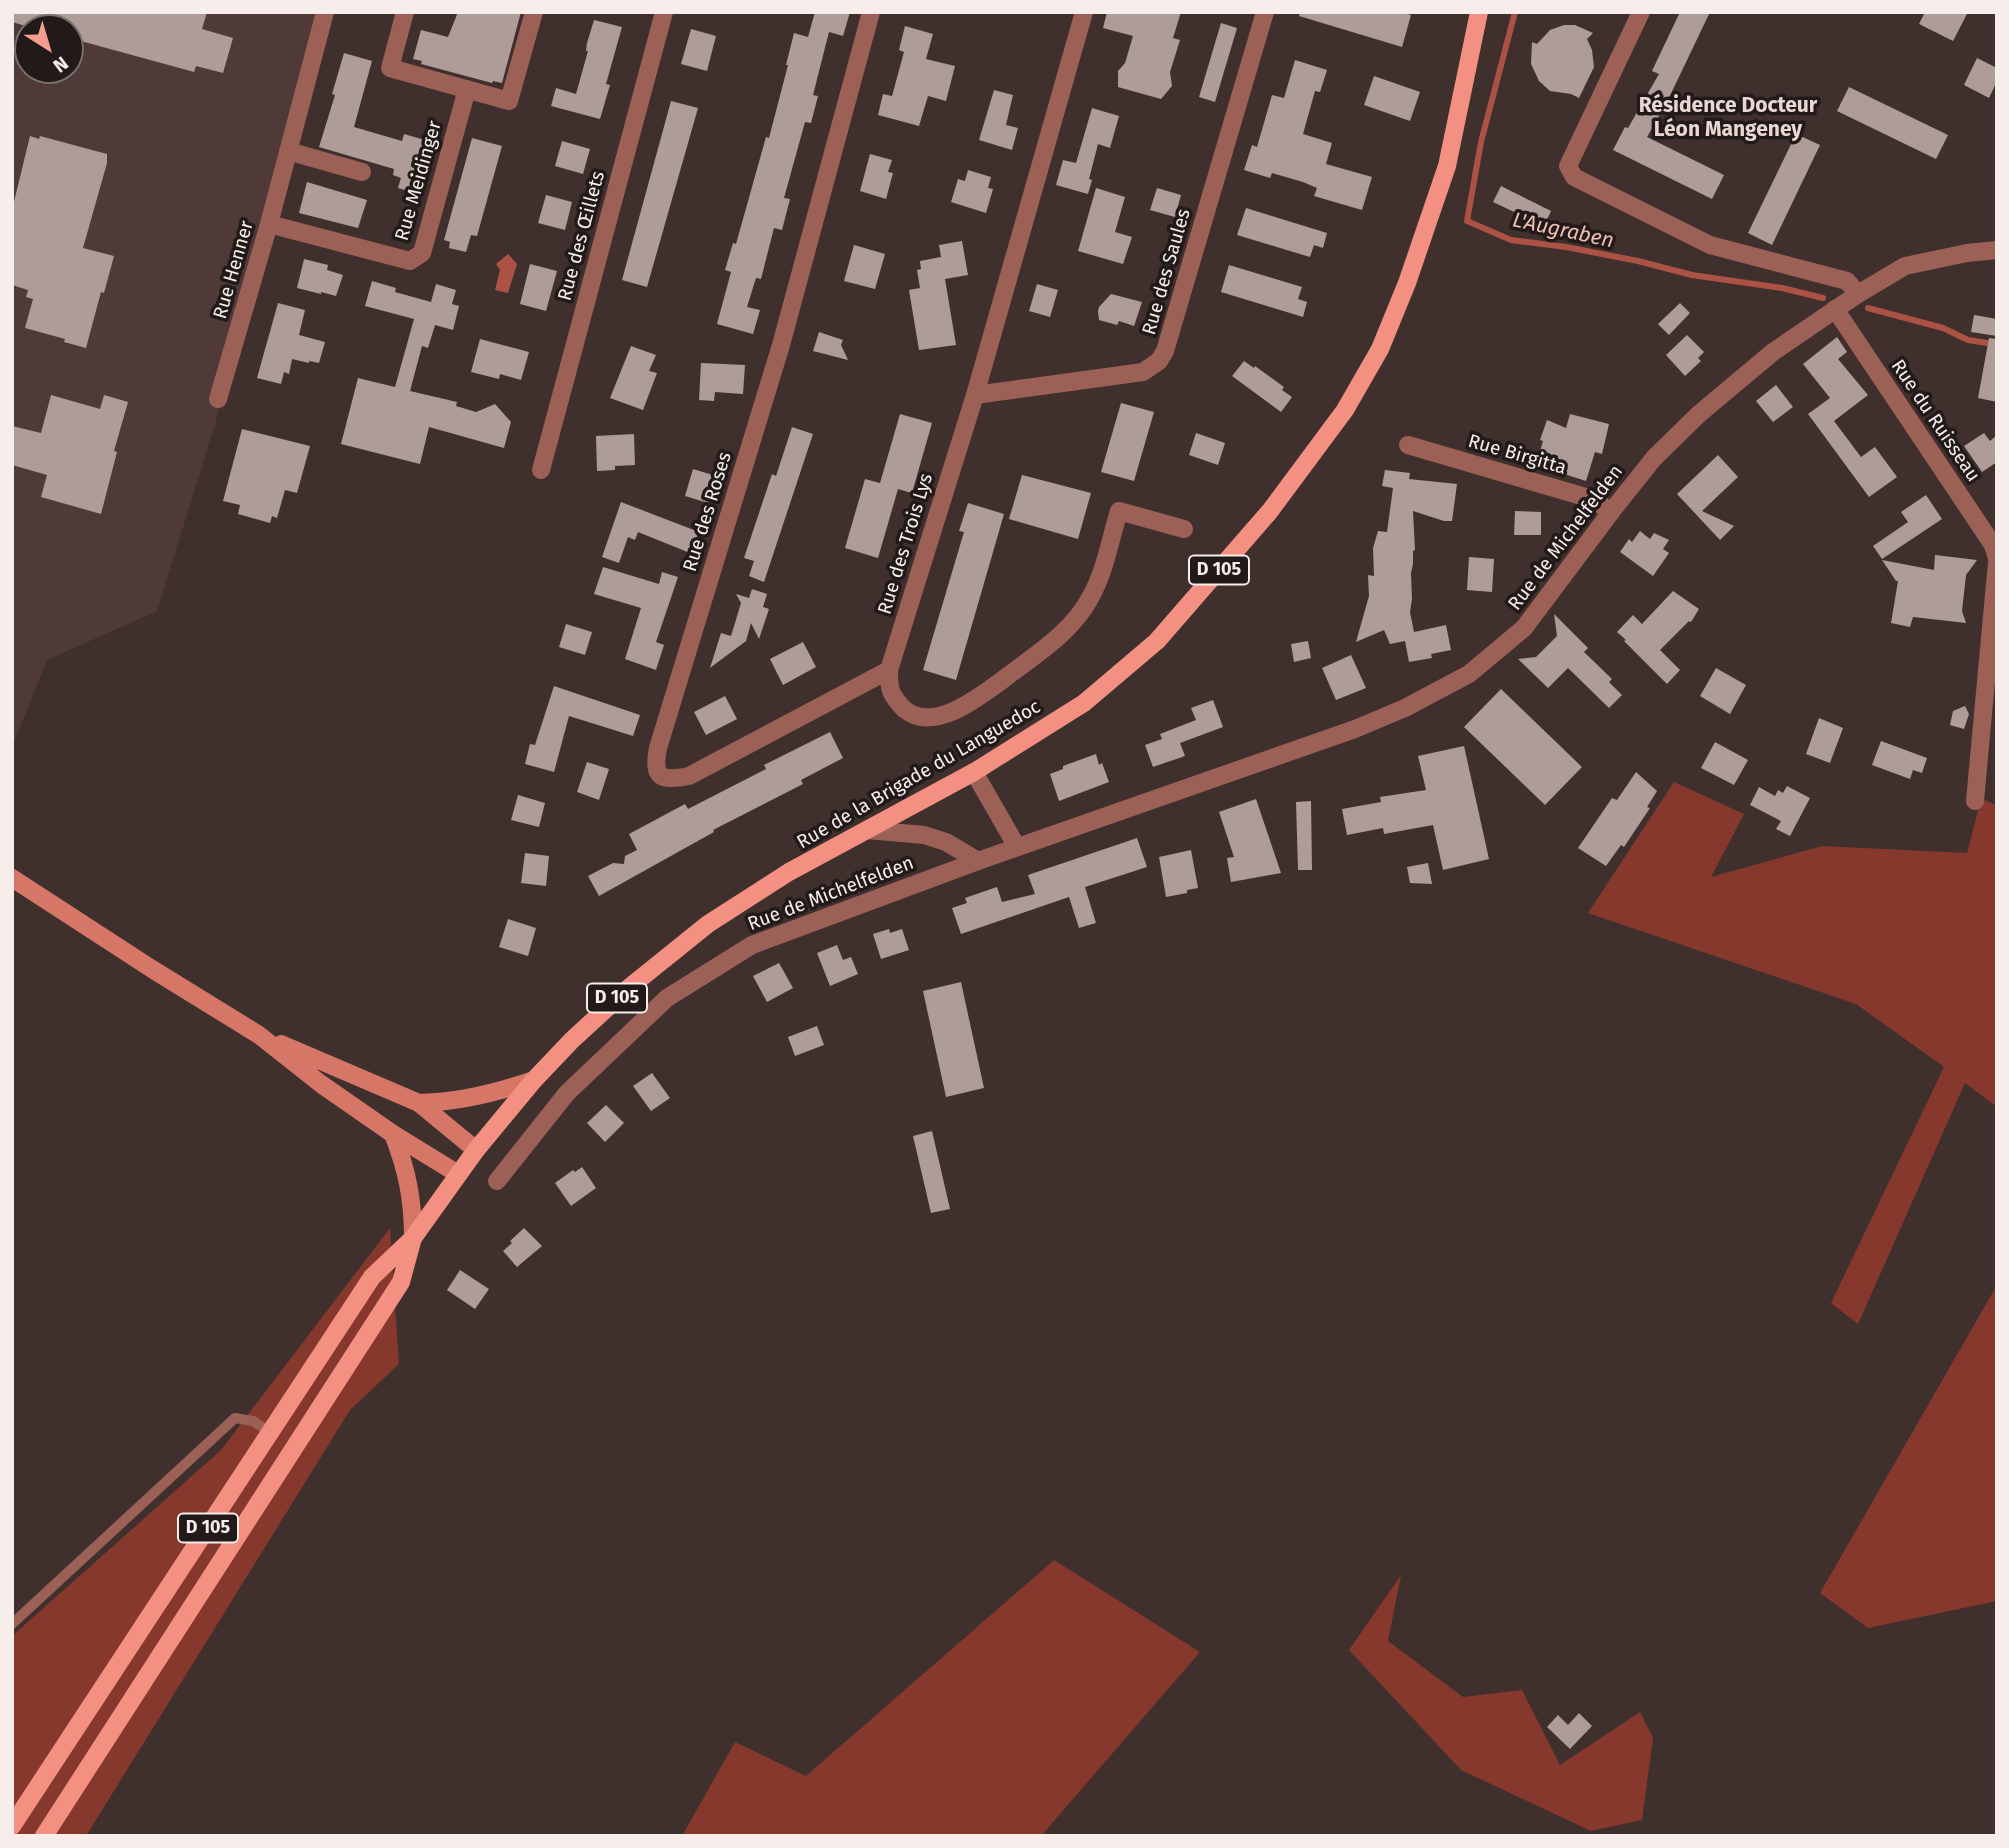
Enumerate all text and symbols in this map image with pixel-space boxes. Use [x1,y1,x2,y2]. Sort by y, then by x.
north arrow [14,14,84,84]
text: N [49,52,73,78]
district label: Résidence Docteur Léon Mangeney [1639,93,1817,143]
street label: Rue Meidinger [391,118,447,244]
street label: Rue des Œillets [554,169,610,303]
street label: Rue des Saules [1138,206,1196,338]
water label: L'Augraben [1510,208,1616,254]
street label: Rue Henner [209,218,259,322]
street label: Rue du Ruisseau [1886,356,1984,486]
street label: Rue Birgitta [1465,430,1569,480]
street label: Rue des Roses [679,449,737,575]
street label: Rue de Michelfelden [1504,461,1628,615]
street label: Rue des Trois Lys [874,471,938,617]
road number: D 105 [1189,556,1249,584]
street label: Rue de la Brigade du Languedoc [793,696,1045,854]
street label: Rue de Michelfelden [745,852,917,936]
road number: D 105 [587,984,647,1013]
road number: D 105 [178,1513,238,1542]

